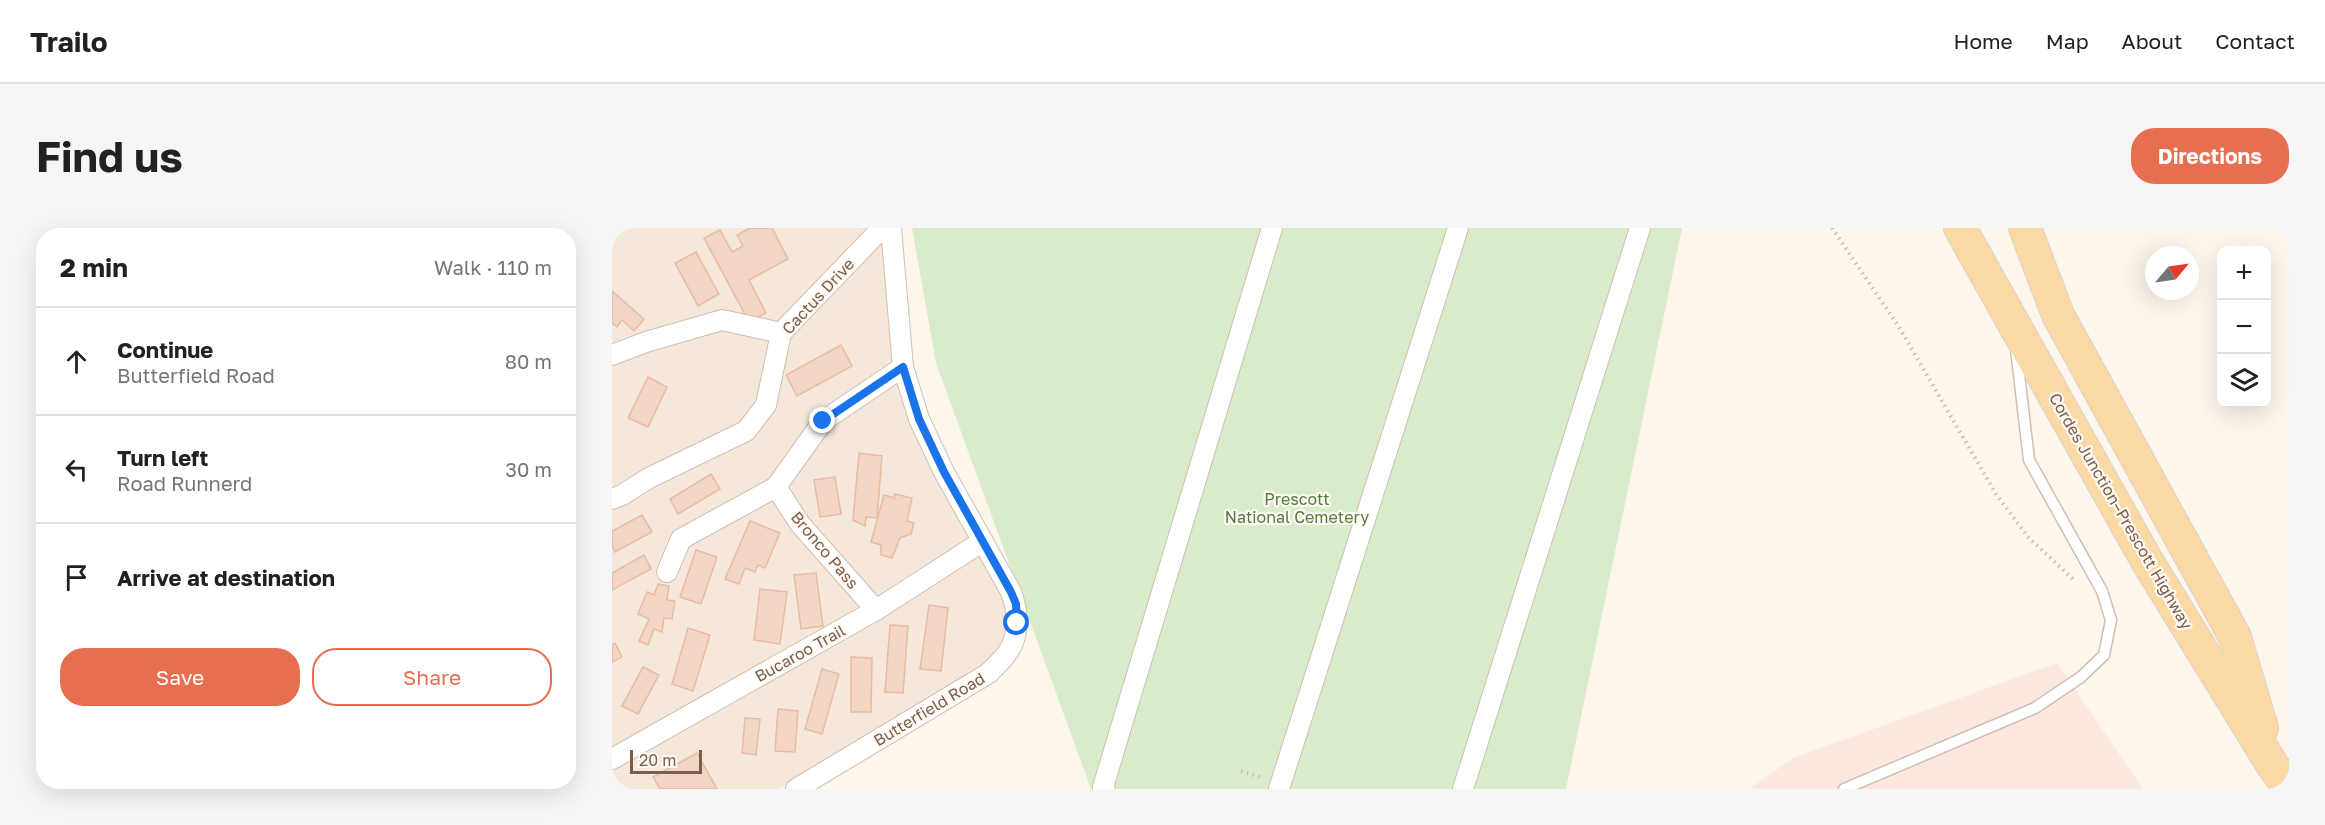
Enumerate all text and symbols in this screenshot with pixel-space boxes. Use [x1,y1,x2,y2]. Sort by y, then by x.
text: Trailo [30,25,108,58]
text: Home [1953,28,2013,54]
text: Map [2046,28,2089,54]
text: About [2122,28,2182,54]
text: Contact [2215,28,2295,54]
button: Directions [2131,128,2289,184]
text: Find us [36,131,183,181]
north arrow [2145,246,2199,300]
map controls [2217,246,2271,408]
button: + [2217,246,2271,300]
text: 2 min [60,252,128,283]
street label: Cactus Drive [778,254,858,338]
text: Walk · 110 m [434,255,552,279]
button: − [2217,300,2271,354]
text: Continue [117,336,213,363]
icon: ahead [60,345,93,378]
text: 80 m [505,349,552,373]
button: layers [2217,354,2271,408]
text: Butterfield Road [117,363,275,387]
street label: Cordes Junction–Prescott Highway [2045,389,2197,633]
route end [809,407,835,433]
text: Turn left [117,444,208,471]
icon: left [60,453,93,486]
text: 30 m [505,457,552,481]
text: Road Runnerd [117,471,252,495]
park label: Prescott National Cemetery [1225,489,1369,527]
street label: Bronco Pass [787,507,863,593]
icon: arrive [60,561,93,594]
text: Arrive at destination [117,564,335,591]
route start [1003,609,1029,635]
street label: Bucaroo Trail [751,620,849,686]
button: Save [60,648,300,706]
button: Share [312,648,552,706]
street label: Butterfield Road [870,668,988,750]
scale bar [630,747,702,774]
text: 20 m [639,750,676,770]

